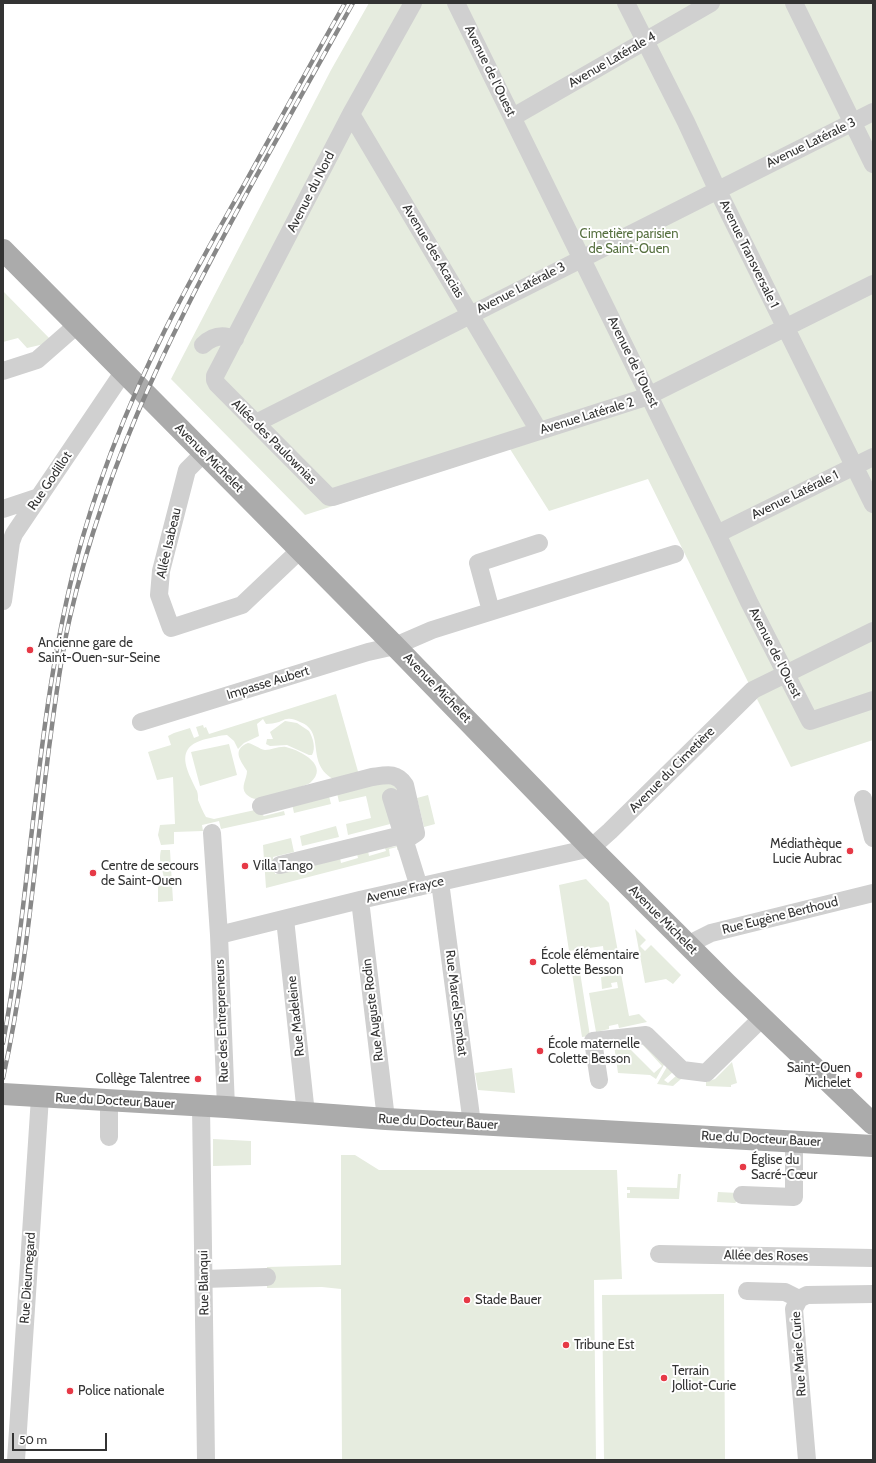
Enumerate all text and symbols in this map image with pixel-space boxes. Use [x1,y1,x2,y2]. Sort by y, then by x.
street label: Avenue de l'Ouest [461,23,519,119]
street label: Avenue Latérale 4 [566,29,658,91]
street label: Avenue Latérale 3 [764,115,858,171]
street label: Avenue du Nord [284,149,338,235]
street label: Avenue Transversale 1 [716,197,782,311]
street label: Avenue des Acacias [399,201,467,301]
park label: Cimetière parisien de Saint-Ouen [580,226,678,257]
street label: Avenue Latérale 3 [474,259,568,317]
street label: Avenue de l'Ouest [604,314,662,410]
street label: Avenue Latérale 2 [538,394,636,438]
street label: Allée des Paulownias [228,396,320,488]
street label: Avenue Michelet [171,420,247,496]
street label: Rue Godillot [25,449,75,513]
street label: Avenue Latérale 1 [749,467,841,523]
street label: Allée Isabeau [153,506,185,580]
street label: Avenue de l'Ouest [746,605,804,701]
place label: Ancienne gare de Saint-Ouen-sur-Seine [38,635,160,666]
marker: Ancienne gare de Saint-Ouen-sur-Seine [25,645,35,655]
street label: Avenue Michelet [400,650,474,726]
street label: Impasse Aubert [225,663,311,703]
street label: Avenue du Cimetière [626,724,718,816]
place label: Médiathèque Lucie Aubrac [770,836,842,867]
marker: Médiathèque Lucie Aubrac [845,846,855,856]
place label: Centre de secours de Saint-Ouen [101,858,199,889]
place label: Villa Tango [253,858,313,874]
marker: Villa Tango [240,861,250,871]
marker: Centre de secours de Saint-Ouen [88,868,98,878]
street label: Avenue Frayce [365,873,445,907]
street label: Avenue Michelet [625,882,701,958]
street label: Rue Eugène Berthoud [720,894,840,938]
place label: École élémentaire Colette Besson [541,947,639,978]
street label: Rue Marcel Sembat [442,949,470,1057]
marker: École élémentaire Colette Besson [528,957,538,967]
street label: Rue Auguste Rodin [359,958,387,1062]
street label: Rue des Entrepreneurs [212,959,232,1083]
street label: Rue Madeleine [284,975,308,1057]
place label: École maternelle Colette Besson [548,1036,640,1067]
marker: École maternelle Colette Besson [535,1046,545,1056]
place label: Saint-Ouen Michelet [787,1060,851,1091]
marker: Saint-Ouen Michelet [854,1070,864,1080]
place label: Collège Talentree [95,1071,190,1087]
marker: Collège Talentree [193,1074,203,1084]
street label: Rue du Docteur Bauer [55,1090,175,1112]
street label: Rue du Docteur Bauer [378,1111,498,1133]
street label: Rue du Docteur Bauer [701,1128,821,1150]
place label: Église du Sacré-Cœur [751,1152,817,1183]
marker: Église du Sacré-Cœur [738,1162,748,1172]
street label: Rue Dieumegard [17,1232,39,1324]
street label: Allée des Roses [724,1247,808,1265]
street label: Rue Blanqui [196,1250,212,1316]
place label: Stade Bauer [475,1292,541,1308]
marker: Stade Bauer [462,1295,472,1305]
street label: Rue Marie Curie [788,1311,810,1397]
place label: Tribune Est [574,1337,634,1353]
marker: Tribune Est [561,1340,571,1350]
place label: Terrain Jolliot-Curie [672,1363,736,1394]
marker: Terrain Jolliot-Curie [659,1373,669,1383]
place label: Police nationale [78,1383,164,1399]
marker: Police nationale [65,1386,75,1396]
scale bar [14,1425,109,1451]
text: 50 m [19,1432,47,1447]

